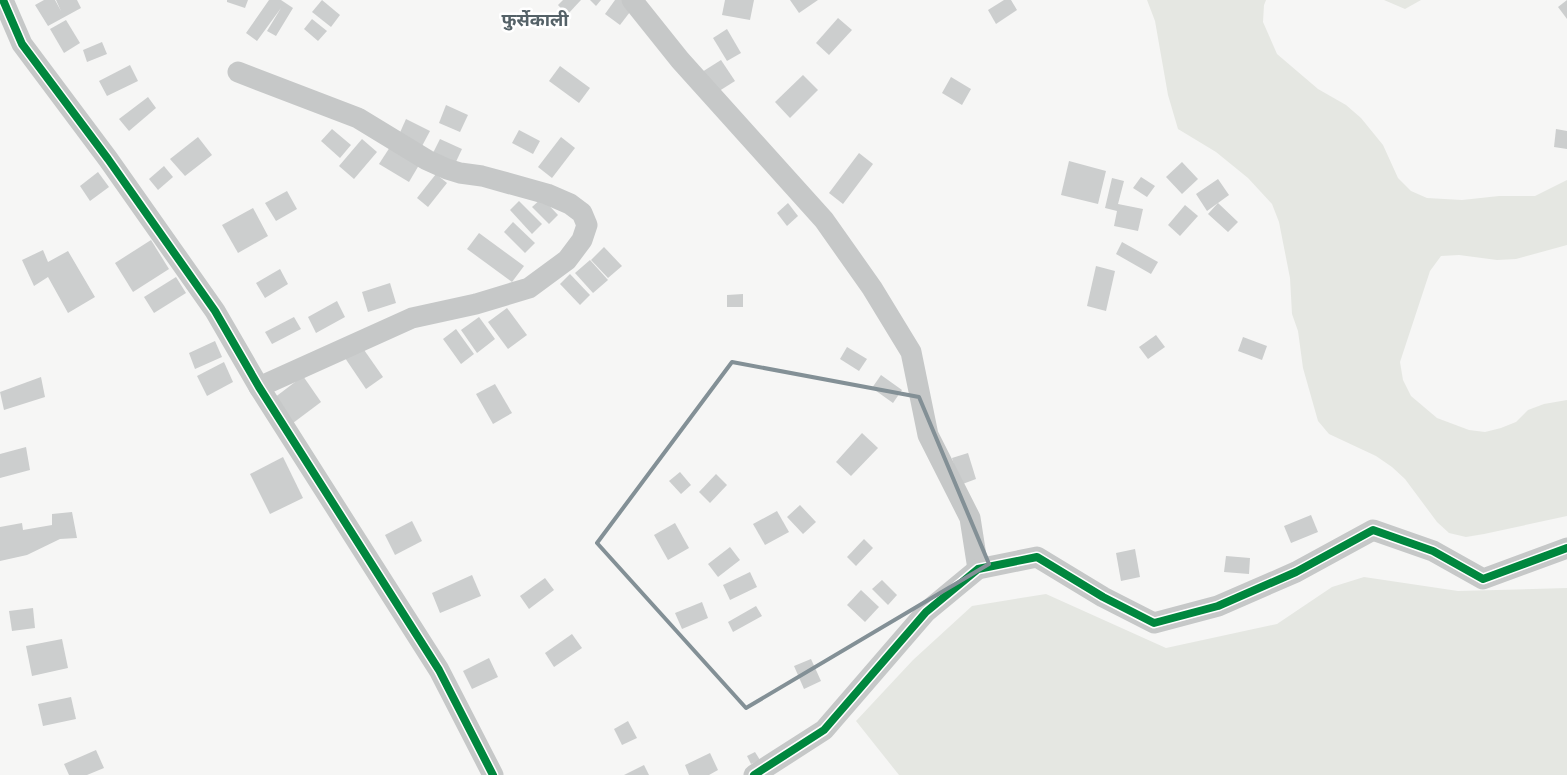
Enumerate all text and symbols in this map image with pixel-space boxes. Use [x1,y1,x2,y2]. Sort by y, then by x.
district label: फुर्सेकाली [501,8,569,31]

